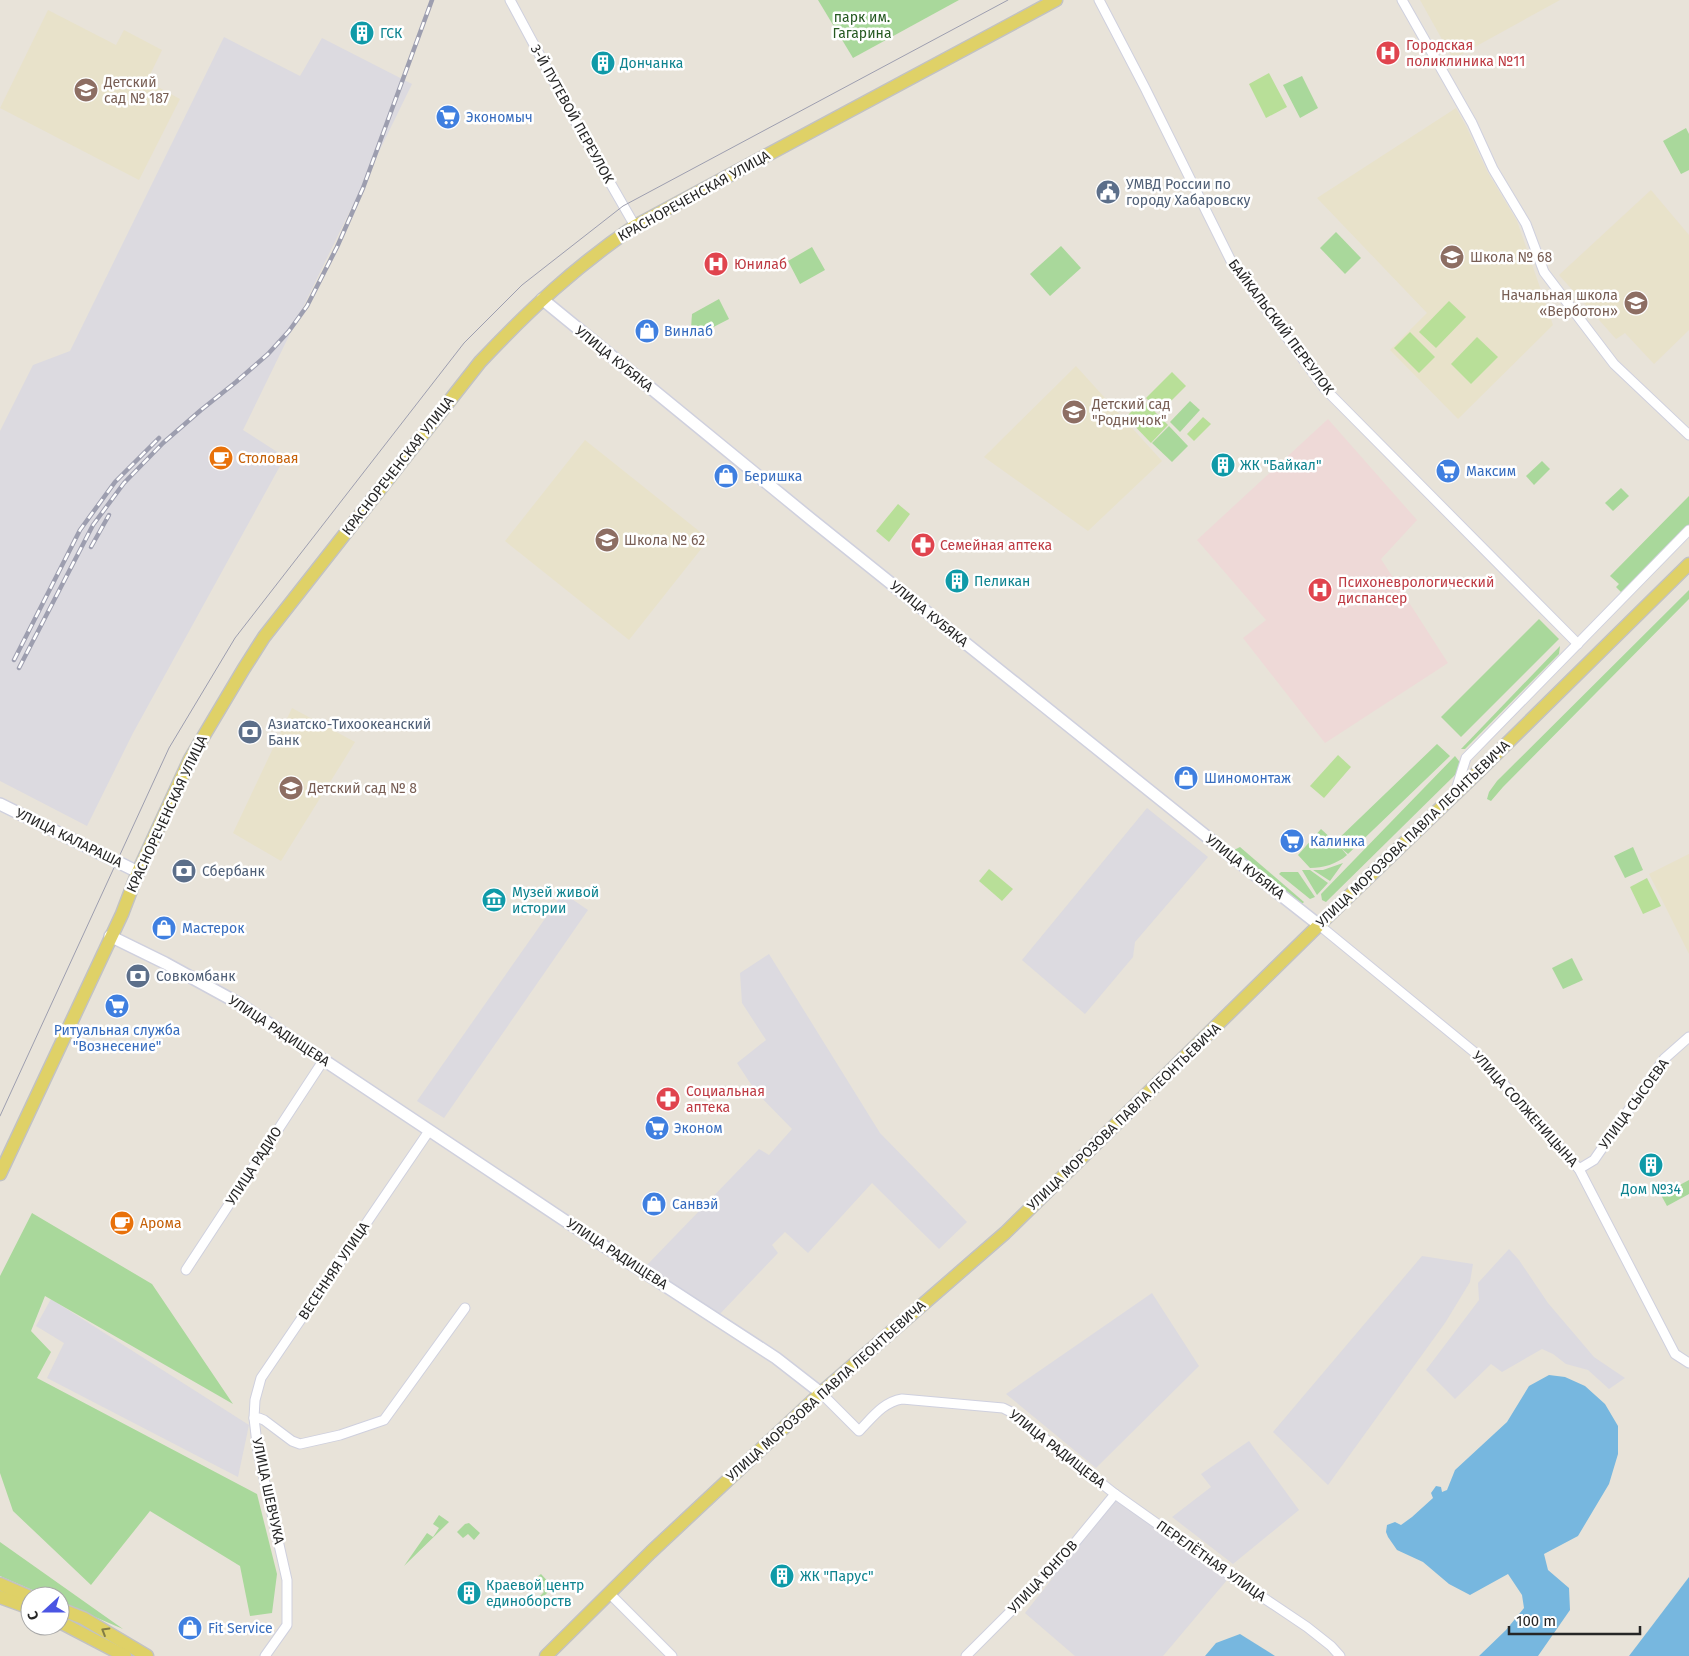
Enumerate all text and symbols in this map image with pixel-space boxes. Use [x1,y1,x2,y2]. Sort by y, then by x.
park label: парк им. Гагарина [832,9,892,42]
building icon: ГСК [349,20,375,46]
place label: ГСК [380,25,403,42]
place label: Городская поликлиника №11 [1406,37,1525,70]
hospital icon: Городская поликлиника №11 [1375,40,1401,66]
street label: 3-Й ПУТЕВОЙ ПЕРЕУЛОК [527,42,618,187]
building icon: Дончанка [590,50,616,76]
place label: Дончанка [619,55,683,72]
place label: Детский сад № 187 [103,74,169,107]
school or university icon: Детский сад № 187 [73,77,99,103]
supermarket icon: Экономыч [435,104,461,130]
place label: Экономыч [466,109,533,126]
street label: КРАСНОРЕЧЕНСКАЯ УЛИЦА [615,147,773,245]
place label: УМВД России по городу Хабаровску [1126,176,1251,209]
public building icon: УМВД России по городу Хабаровску [1095,179,1121,205]
school or university icon: Школа № 68 [1439,244,1465,270]
place label: Школа № 68 [1470,249,1552,266]
hospital icon: Юнилаб [703,251,729,277]
place label: Юнилаб [734,256,787,273]
street label: БАЙКАЛЬСКИЙ ПЕРЕУЛОК [1225,256,1338,399]
place label: Начальная школа «Верботон» [1501,287,1618,320]
school or university icon: Начальная школа «Верботон» [1623,290,1649,316]
shop icon: Винлаб [634,318,660,344]
street label: УЛИЦА КУБЯКА [571,322,657,396]
place label: Винлаб [664,323,713,340]
street label: КРАСНОРЕЧЕНСКАЯ УЛИЦА [339,393,457,539]
place label: Детский сад "Родничок" [1091,396,1170,429]
school or university icon: Детский сад "Родничок" [1061,399,1087,425]
cafe icon: Столовая [208,445,234,471]
place label: Столовая [238,450,298,467]
building icon: ЖК "Байкал" [1210,452,1236,478]
place label: ЖК "Байкал" [1240,457,1321,474]
supermarket icon: Максим [1435,458,1461,484]
shop icon: Беришка [713,463,739,489]
place label: Максим [1466,463,1516,480]
place label: Беришка [744,468,802,485]
school or university icon: Школа № 62 [594,527,620,553]
place label: Школа № 62 [624,532,705,549]
pharmacy icon: Семейная аптека [910,532,936,558]
place label: Семейная аптека [940,537,1052,554]
building icon: Пеликан [944,568,970,594]
place label: Пеликан [974,573,1030,590]
place label: Психоневрологический диспансер [1338,574,1494,607]
street label: УЛИЦА КУБЯКА [886,577,972,651]
hospital icon: Психоневрологический диспансер [1307,577,1333,603]
place label: Азиатско-Тихоокеанский Банк [268,716,431,749]
bank icon: Азиатско-Тихоокеанский Банк [237,719,263,745]
street label: КРАСНОРЕЧЕНСКАЯ УЛИЦА [123,733,211,895]
street label: УЛИЦА МОРОЗОВА ПАВЛА ЛЕОНТЬЕВИЧА [1313,737,1513,931]
shop icon: Шиномонтаж [1173,765,1199,791]
place label: Шиномонтаж [1204,770,1291,787]
school or university icon: Детский сад № 8 [278,775,304,801]
place label: Детский сад № 8 [307,780,417,797]
street label: УЛИЦА КАЛАРАША [13,805,125,871]
supermarket icon: Калинка [1279,828,1305,854]
street label: УЛИЦА КУБЯКА [1202,831,1288,903]
place label: Калинка [1310,833,1365,850]
bank icon: Сбербанк [171,858,197,884]
place label: Сбербанк [202,863,266,880]
place label: Музей живой истории [512,884,599,917]
museum icon: Музей живой истории [481,887,507,913]
shop icon: Мастерок [151,915,177,941]
place label: Мастерок [182,920,245,937]
bank icon: Совкомбанк [125,963,151,989]
place label: Совкомбанк [156,968,236,985]
street label: УЛИЦА РАДИЩЕВА [225,992,333,1070]
supermarket icon: Ритуальная служба "Вознесение" [104,993,130,1019]
street label: УЛИЦА МОРОЗОВА ПАВЛА ЛЕОНТЬЕВИЧА [1024,1020,1224,1214]
place label: Ритуальная служба "Вознесение" [54,1022,180,1055]
street label: УЛИЦА СОЛЖЕНИЦЫНА [1469,1048,1581,1170]
street label: УЛИЦА СЫСОЕВА [1596,1055,1672,1153]
place label: Социальная аптека [686,1083,765,1116]
pharmacy icon: Социальная аптека [655,1086,681,1112]
supermarket icon: Эконом [644,1115,670,1141]
place label: Эконом [674,1120,723,1137]
street label: УЛИЦА РАДИО [222,1124,286,1208]
building icon: Дом №34 [1638,1152,1664,1178]
place label: Дом №34 [1620,1181,1682,1198]
shop icon: Санвэй [641,1191,667,1217]
place label: Санвэй [672,1196,718,1213]
cafe icon: Арома [109,1210,135,1236]
place label: Арома [140,1215,182,1232]
street label: УЛИЦА РАДИЩЕВА [563,1215,671,1293]
street label: ВЕСЕННЯЯ УЛИЦА [295,1219,373,1323]
street label: УЛИЦА МОРОЗОВА ПАВЛА ЛЕОНТЬЕВИЧА [723,1297,929,1485]
street label: УЛИЦА РАДИЩЕВА [1006,1406,1108,1492]
street label: УЛИЦА ШЕВЧУКА [248,1436,288,1546]
street label: ПЕРЕЛЁТНАЯ УЛИЦА [1153,1517,1269,1605]
street label: УЛИЦА ЮНГОВ [1005,1537,1081,1617]
building icon: ЖК "Парус" [769,1563,795,1589]
place label: ЖК "Парус" [800,1568,873,1585]
place label: Краевой центр единоборств [486,1577,584,1610]
building icon: Краевой центр единоборств [456,1580,482,1606]
north arrow [20,1586,70,1636]
scale bar [1509,1604,1640,1636]
text: С [24,1609,43,1622]
text: 100 m [1516,1612,1556,1630]
shop icon: Fit Service [177,1615,203,1641]
place label: Fit Service [208,1620,273,1637]
one-way arrow [101,1628,110,1638]

